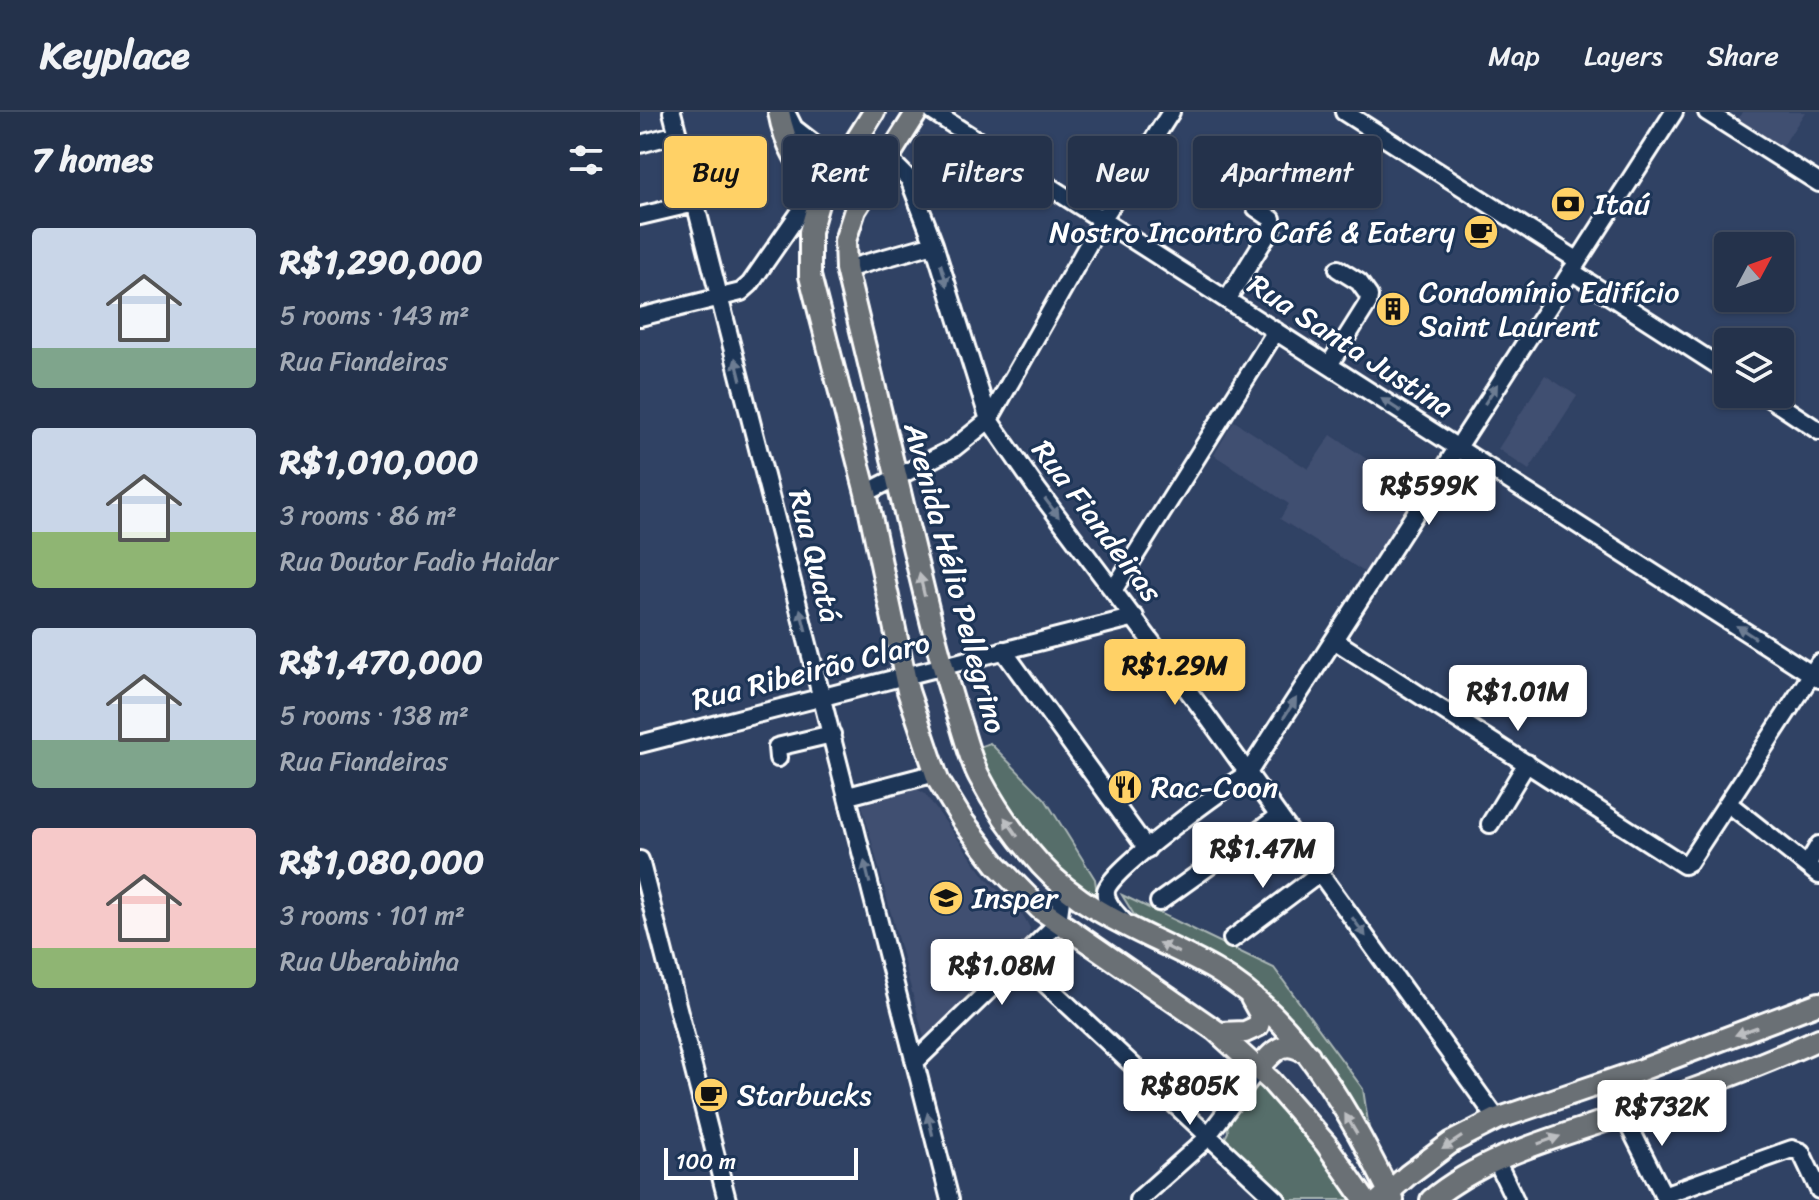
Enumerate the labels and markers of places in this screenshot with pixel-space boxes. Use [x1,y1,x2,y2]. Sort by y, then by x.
place label: Itaú [1593,177,1651,231]
bank icon: Itaú [1549,185,1587,223]
place label: Nostro Incontro Café & Eatery [1049,205,1456,259]
cafe icon: Nostro Incontro Café & Eatery [1462,213,1500,251]
place label: Condomínio Edifício Saint Laurent [1419,265,1680,353]
building icon: Condomínio Edifício Saint Laurent [1374,290,1412,328]
pin: R$599K [1364,459,1494,527]
pin: R$1.29M [1101,639,1249,707]
pin: R$1.01M [1444,665,1592,733]
place label: Rac-Coon [1151,760,1278,814]
restaurant icon: Rac-Coon [1106,768,1144,806]
pin: R$1.47M [1189,822,1337,890]
place label: Insper [971,871,1059,925]
school or university icon: Insper [927,879,965,917]
pin: R$1.08M [928,939,1076,1007]
pin: R$805K [1125,1059,1255,1127]
place label: Starbucks [737,1068,872,1122]
cafe icon: Starbucks [692,1076,730,1114]
pin: R$732K [1597,1080,1727,1148]

